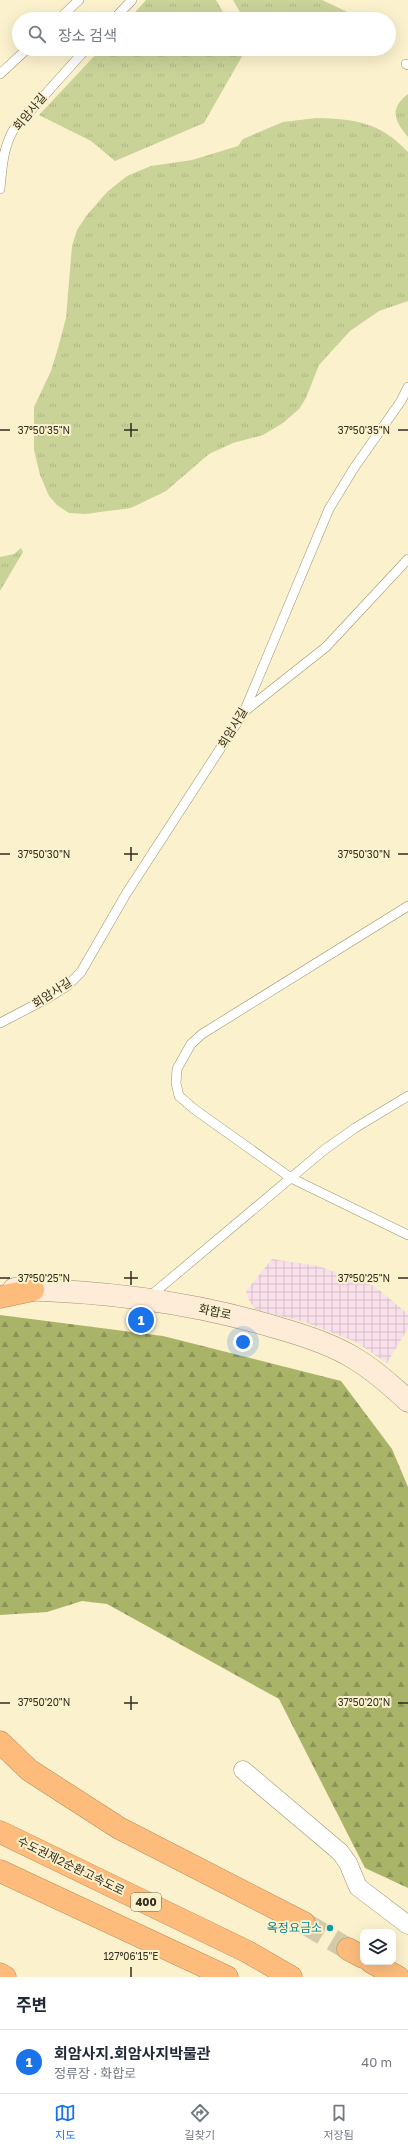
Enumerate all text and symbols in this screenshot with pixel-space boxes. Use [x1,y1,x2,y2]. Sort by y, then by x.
search box [12,12,396,56]
icon: search [26,23,48,45]
text: 장소 검색 [58,26,117,44]
street label: 회암사길 [10,90,50,133]
text: 37°50'35"N [18,424,70,436]
text: 37°50'35"N [338,424,390,436]
street label: 회암사길 [215,705,250,751]
text: 37°50'30"N [18,848,70,860]
text: 37°50'30"N [338,848,390,860]
street label: 회암사길 [29,974,74,1011]
text: 37°50'25"N [18,1272,70,1284]
text: 37°50'25"N [338,1272,390,1284]
street label: 화합로 [197,1301,233,1322]
pin: 1 [128,1305,154,1335]
your location [233,1332,253,1352]
text: 37°50'20"N [18,1696,70,1708]
text: 37°50'20"N [338,1696,390,1708]
street label: 수도권제2순환고속도로 [15,1833,127,1898]
road number: 400 [131,1893,161,1911]
place label: 옥정요금소 [267,1920,322,1935]
marker: 옥정요금소 [325,1923,335,1933]
map controls [360,1929,396,1965]
button: layers [360,1929,396,1965]
text: 127°06'15"E [104,1950,158,1962]
text: 주변 [16,1994,47,2015]
text: 회암사지.회암사지박물관 [54,2044,211,2062]
text: 1 [26,2054,32,2070]
text: 40 m [361,2054,392,2070]
text: 정류장 · 화합로 [54,2065,136,2081]
tab: 지도 [54,2102,76,2142]
tab: 길찾기 [185,2102,215,2142]
tab: 저장됨 [323,2102,354,2142]

